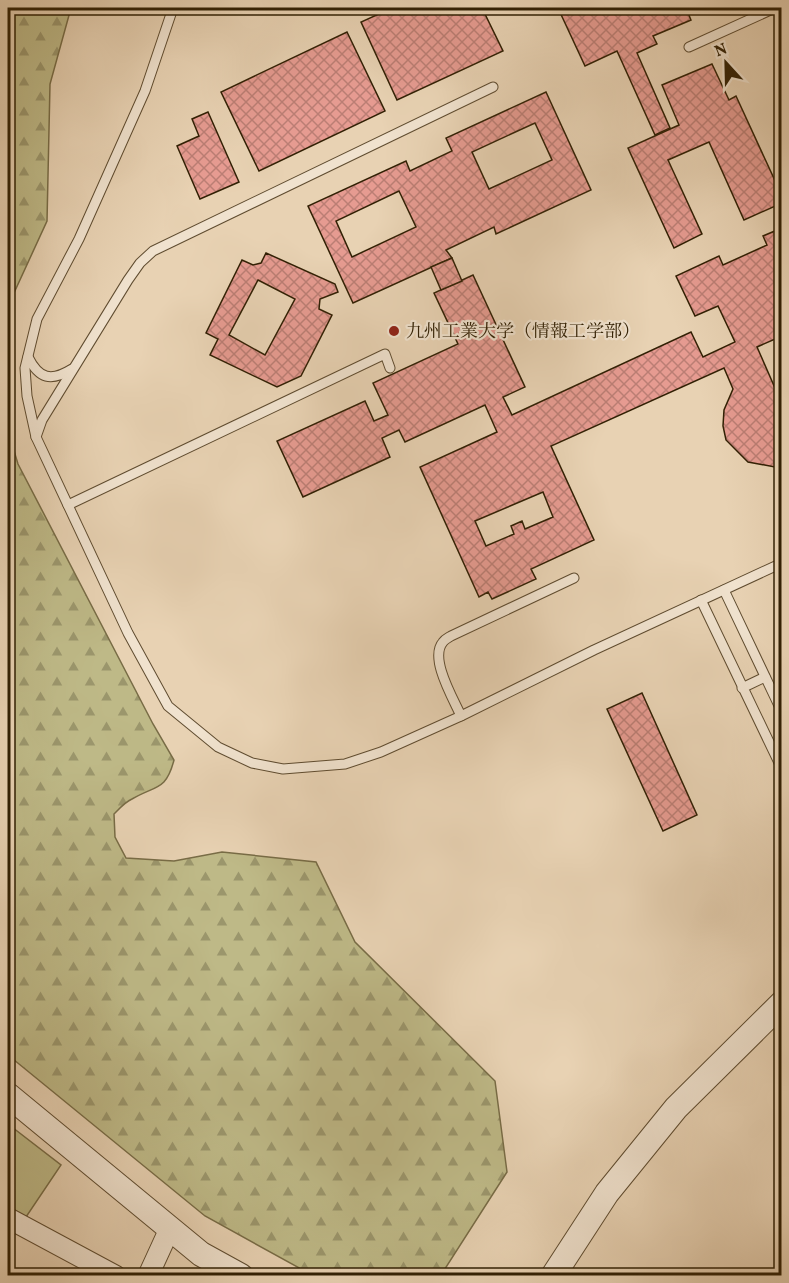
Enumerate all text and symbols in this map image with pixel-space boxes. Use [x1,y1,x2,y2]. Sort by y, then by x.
north arrow [696,33,756,93]
text: N [712,38,731,63]
place label: 九州工業大学（情報工学部） [406,320,640,345]
marker: 九州工業大学（情報工学部） [387,324,401,338]

